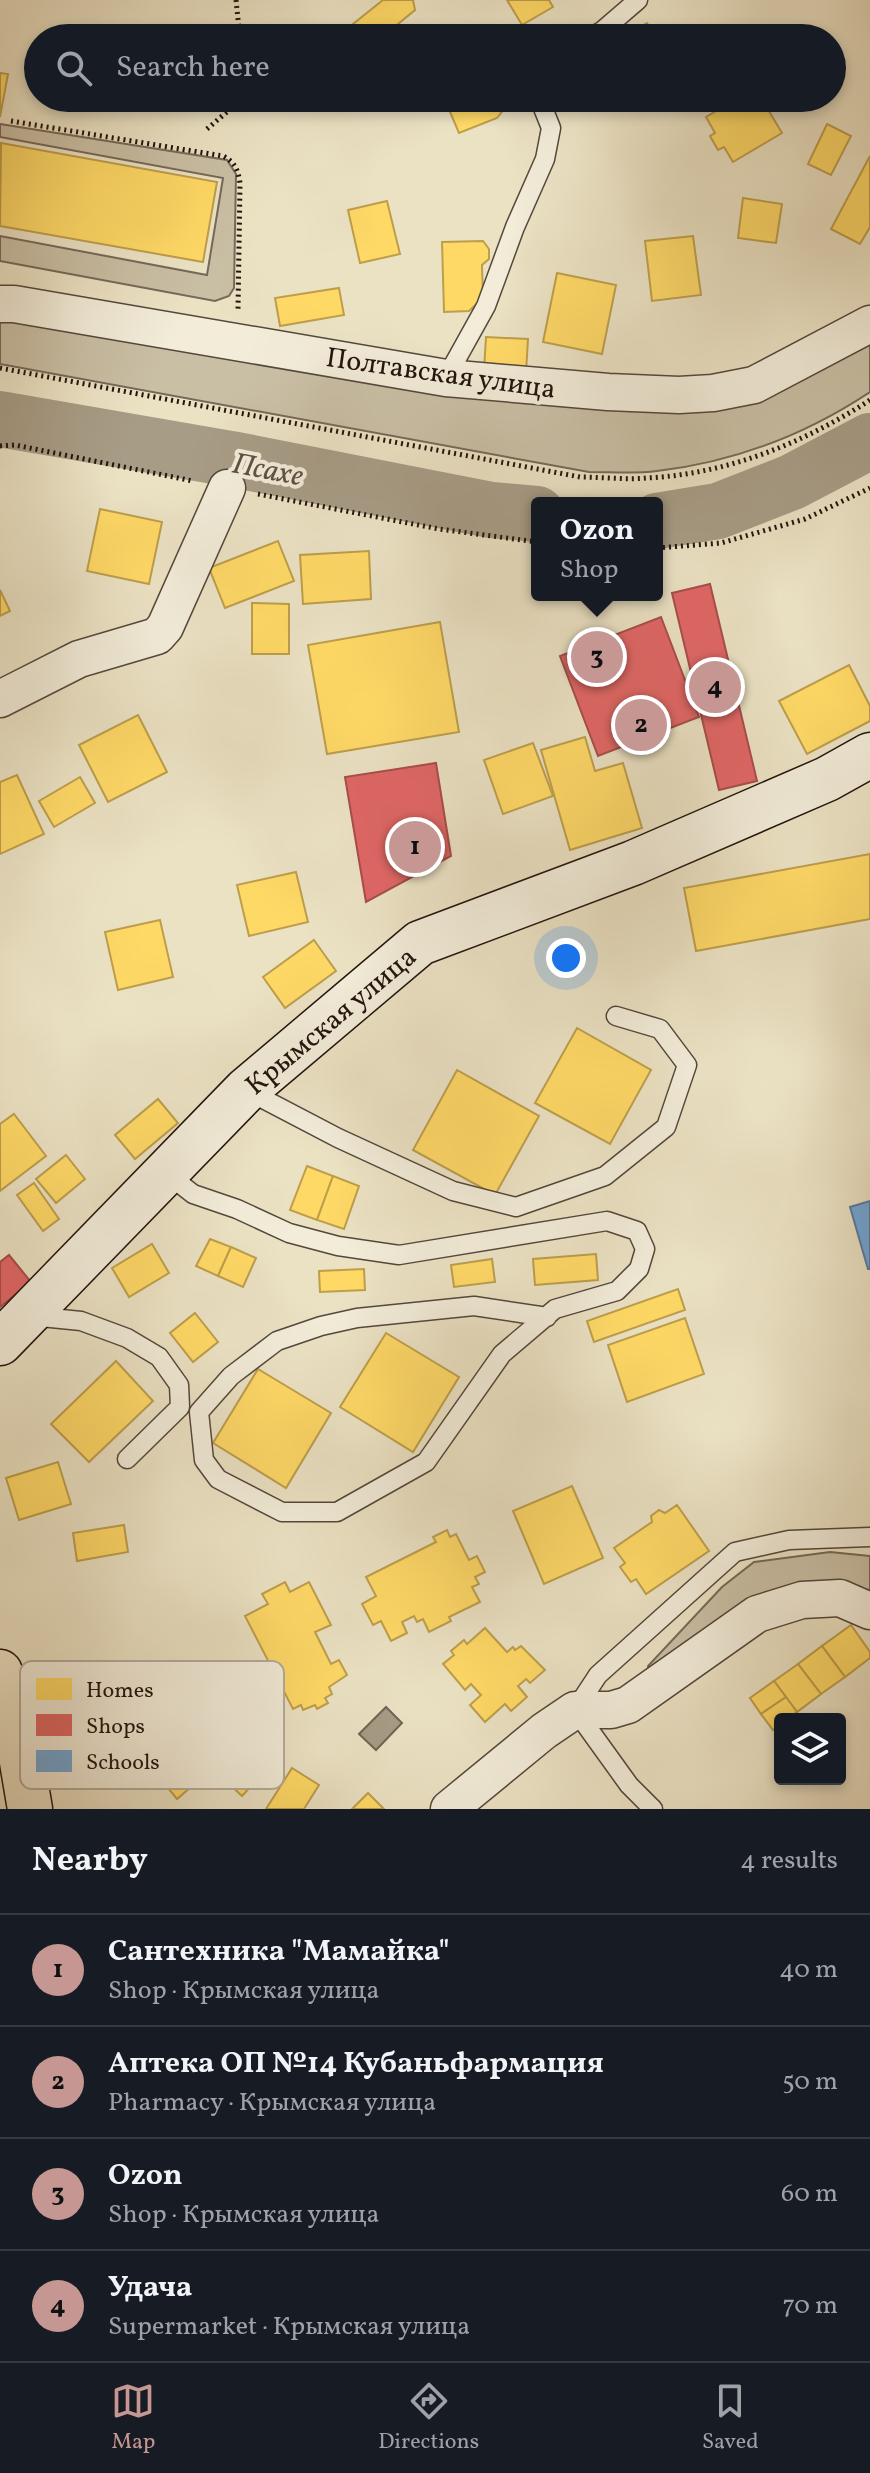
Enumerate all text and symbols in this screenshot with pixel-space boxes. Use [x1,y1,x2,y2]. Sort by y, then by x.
search box [24,24,846,112]
icon: search [52,46,96,90]
text: Search here [116,47,270,89]
street label: Полтавская улица [323,339,558,410]
water label: Псахе [229,444,307,498]
popup [531,497,663,601]
text: Ozon [560,510,634,552]
text: Shop [560,552,618,588]
pin: 3 [571,627,623,687]
pin: 4 [689,657,741,717]
pin: 2 [615,695,667,755]
pin: 1 [389,817,441,877]
your location [546,938,586,978]
street label: Крымская улица [238,939,426,1105]
legend [20,1661,284,1789]
text: Homes [86,1676,154,1707]
text: Shops [86,1712,145,1743]
map controls [774,1713,846,1785]
button: layers [774,1713,846,1785]
text: Schools [86,1748,160,1779]
text: Nearby [32,1838,148,1885]
text: 4 results [740,1843,838,1879]
text: Сантехника "Мамайка" [108,1931,450,1973]
text: 1 [53,1952,63,1988]
text: 40 m [779,1952,838,1988]
text: Shop · Крымская улица [108,1973,380,2009]
text: Аптека ОП №14 Кубаньфармация [108,2043,604,2085]
text: 2 [51,2064,65,2100]
text: 50 m [782,2064,838,2100]
text: Pharmacy · Крымская улица [108,2085,436,2121]
text: Ozon [108,2155,182,2197]
text: 3 [51,2176,65,2212]
text: 60 m [781,2176,838,2212]
text: Shop · Крымская улица [108,2197,380,2233]
text: Удача [108,2267,192,2309]
text: 4 [50,2288,66,2324]
text: 70 m [783,2288,838,2324]
text: Supermarket · Крымская улица [108,2309,470,2345]
tab: Map [111,2379,155,2458]
tab: Directions [378,2379,479,2458]
tab: Saved [702,2379,759,2458]

